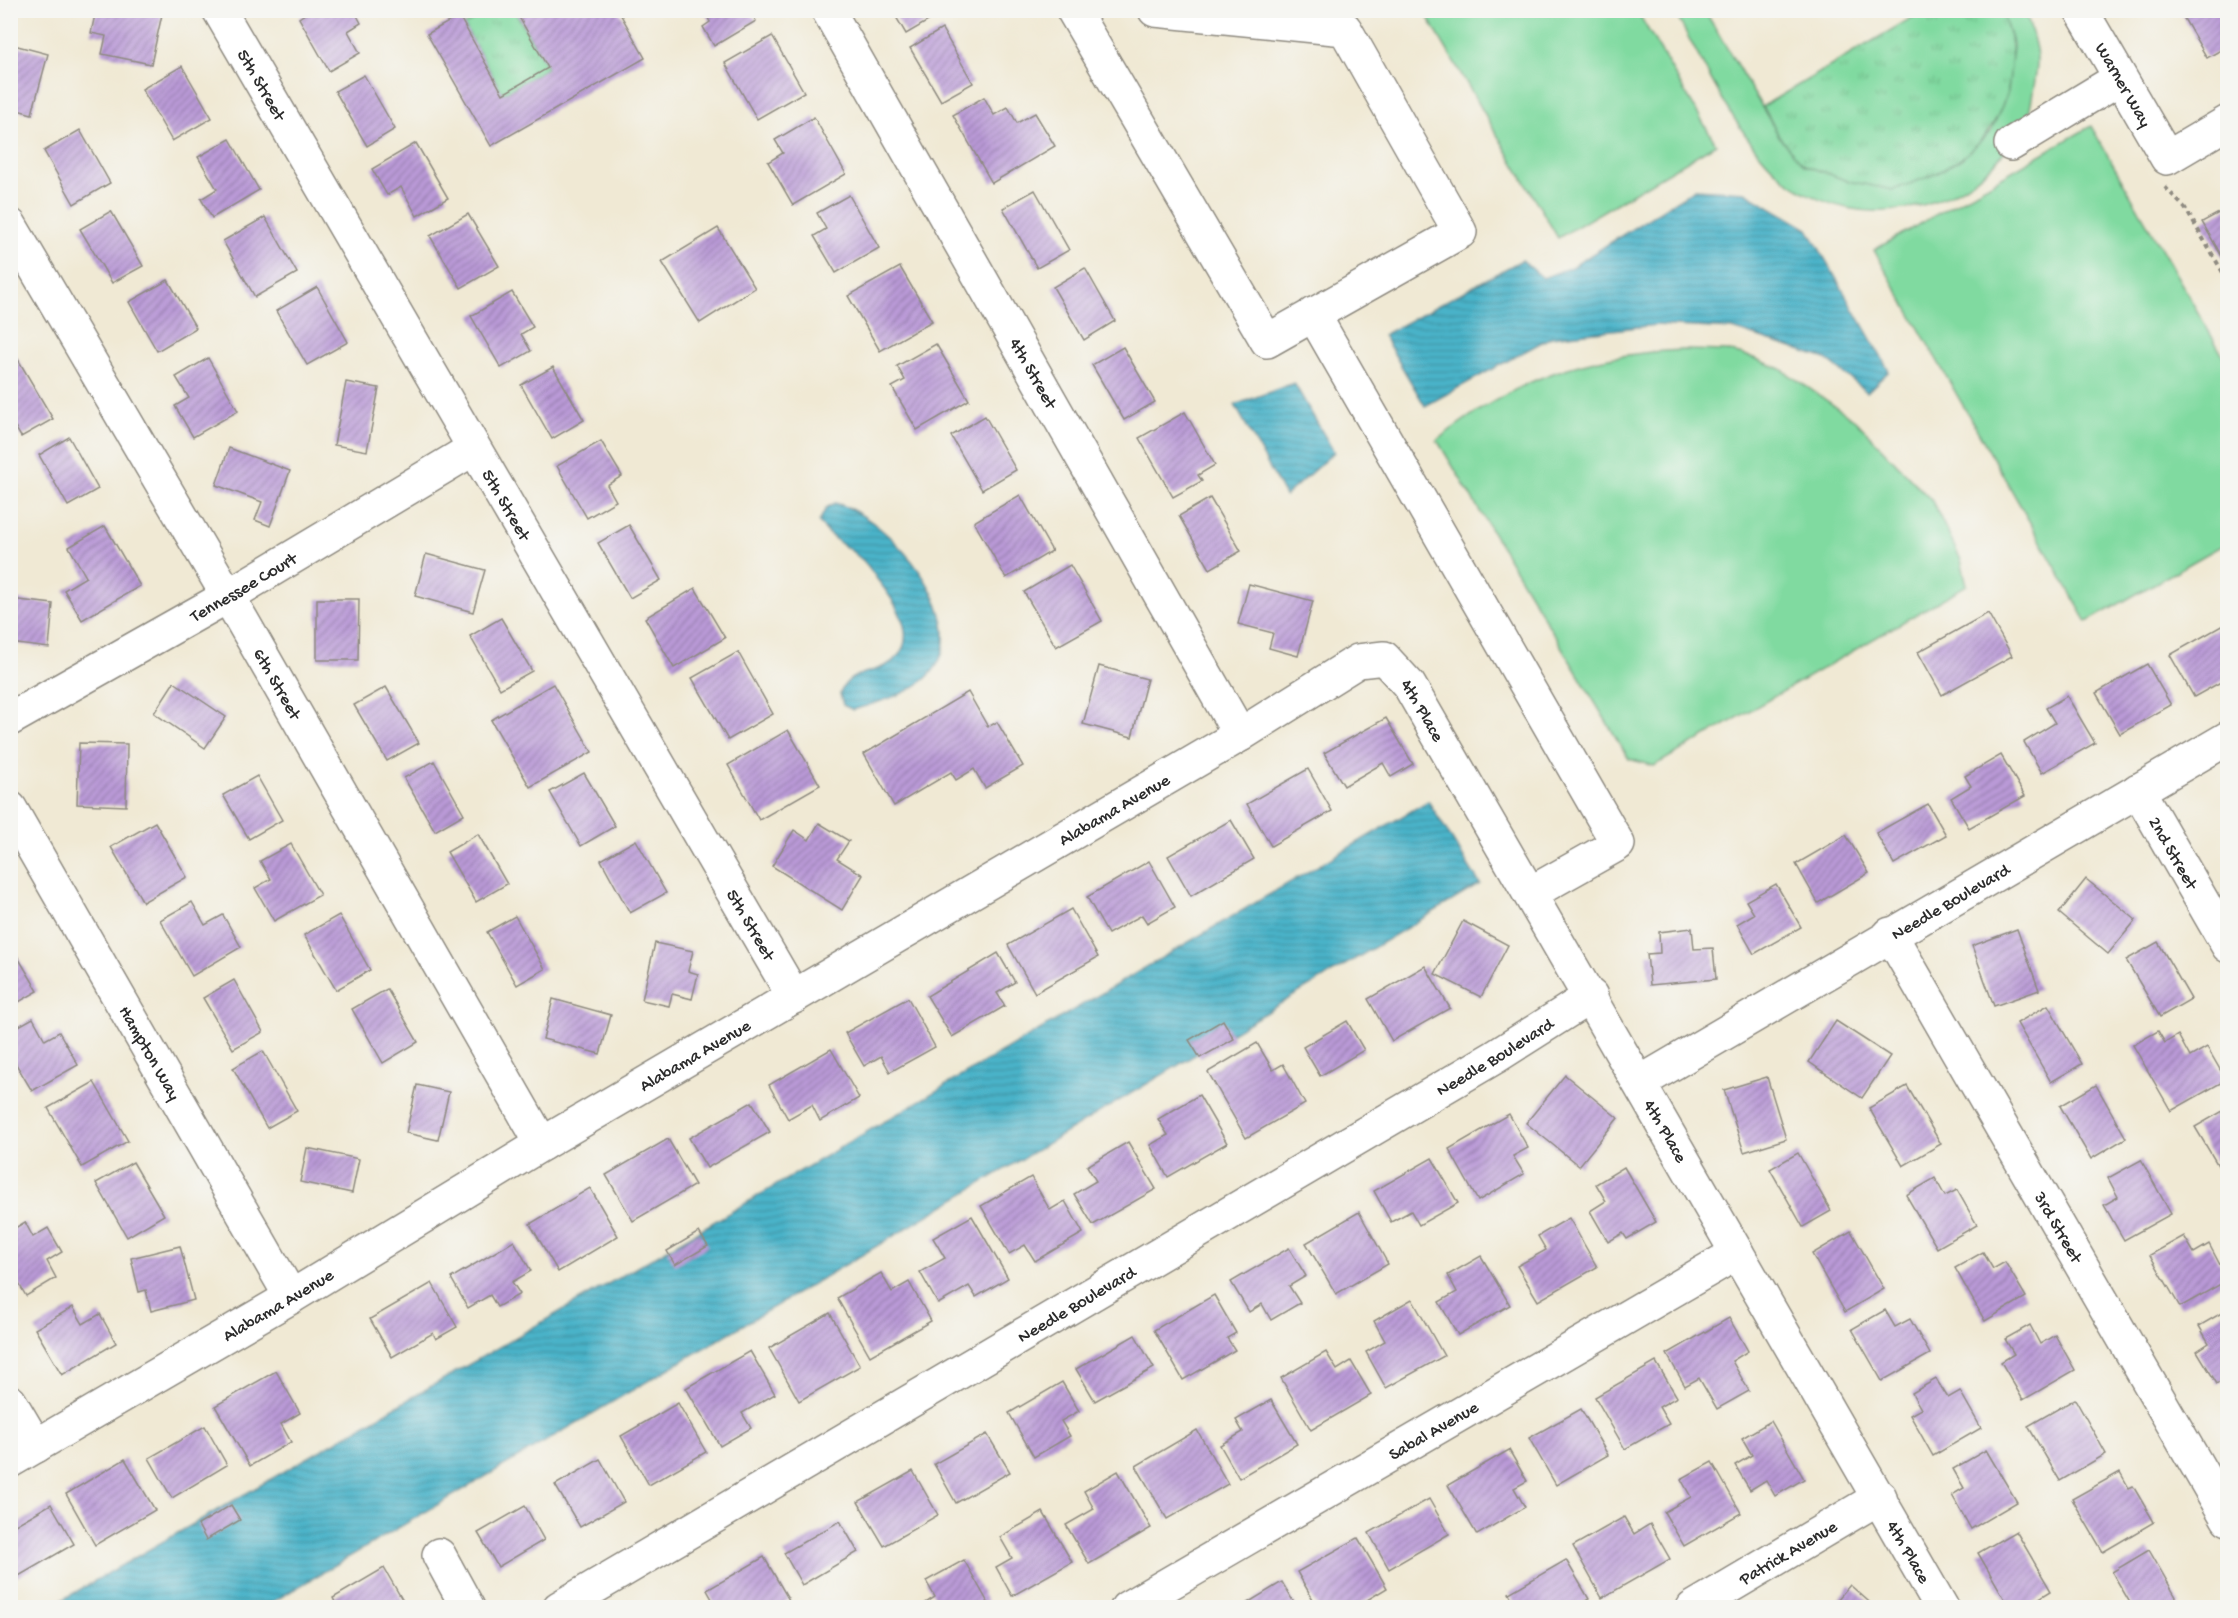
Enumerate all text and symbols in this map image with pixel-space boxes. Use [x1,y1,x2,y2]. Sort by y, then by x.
street label: Warner Way [2089,40,2155,132]
street label: 5th Street [231,46,290,126]
street label: 4th Street [1003,335,1061,414]
street label: 5th Street [476,466,535,546]
street label: Tennessee Court [186,548,303,629]
street label: 6th Street [247,645,305,725]
street label: 4th Place [1395,675,1448,747]
street label: Alabama Avenue [1056,770,1175,852]
street label: 2nd Street [2143,814,2202,895]
street label: Needle Boulevard [1888,860,2015,946]
street label: 5th Street [721,886,779,966]
street label: Hampton Way [113,1003,184,1105]
street label: Needle Boulevard [1433,1014,1559,1102]
street label: Alabama Avenue [636,1016,756,1098]
street label: 4th Place [1638,1097,1691,1168]
street label: 3rd Street [2028,1188,2086,1269]
street label: Needle Boulevard [1014,1262,1141,1349]
street label: Alabama Avenue [220,1265,339,1348]
street label: Sabal Avenue [1386,1397,1483,1466]
street label: Patrick Avenue [1735,1516,1842,1592]
street label: 4th Place [1881,1517,1934,1588]

